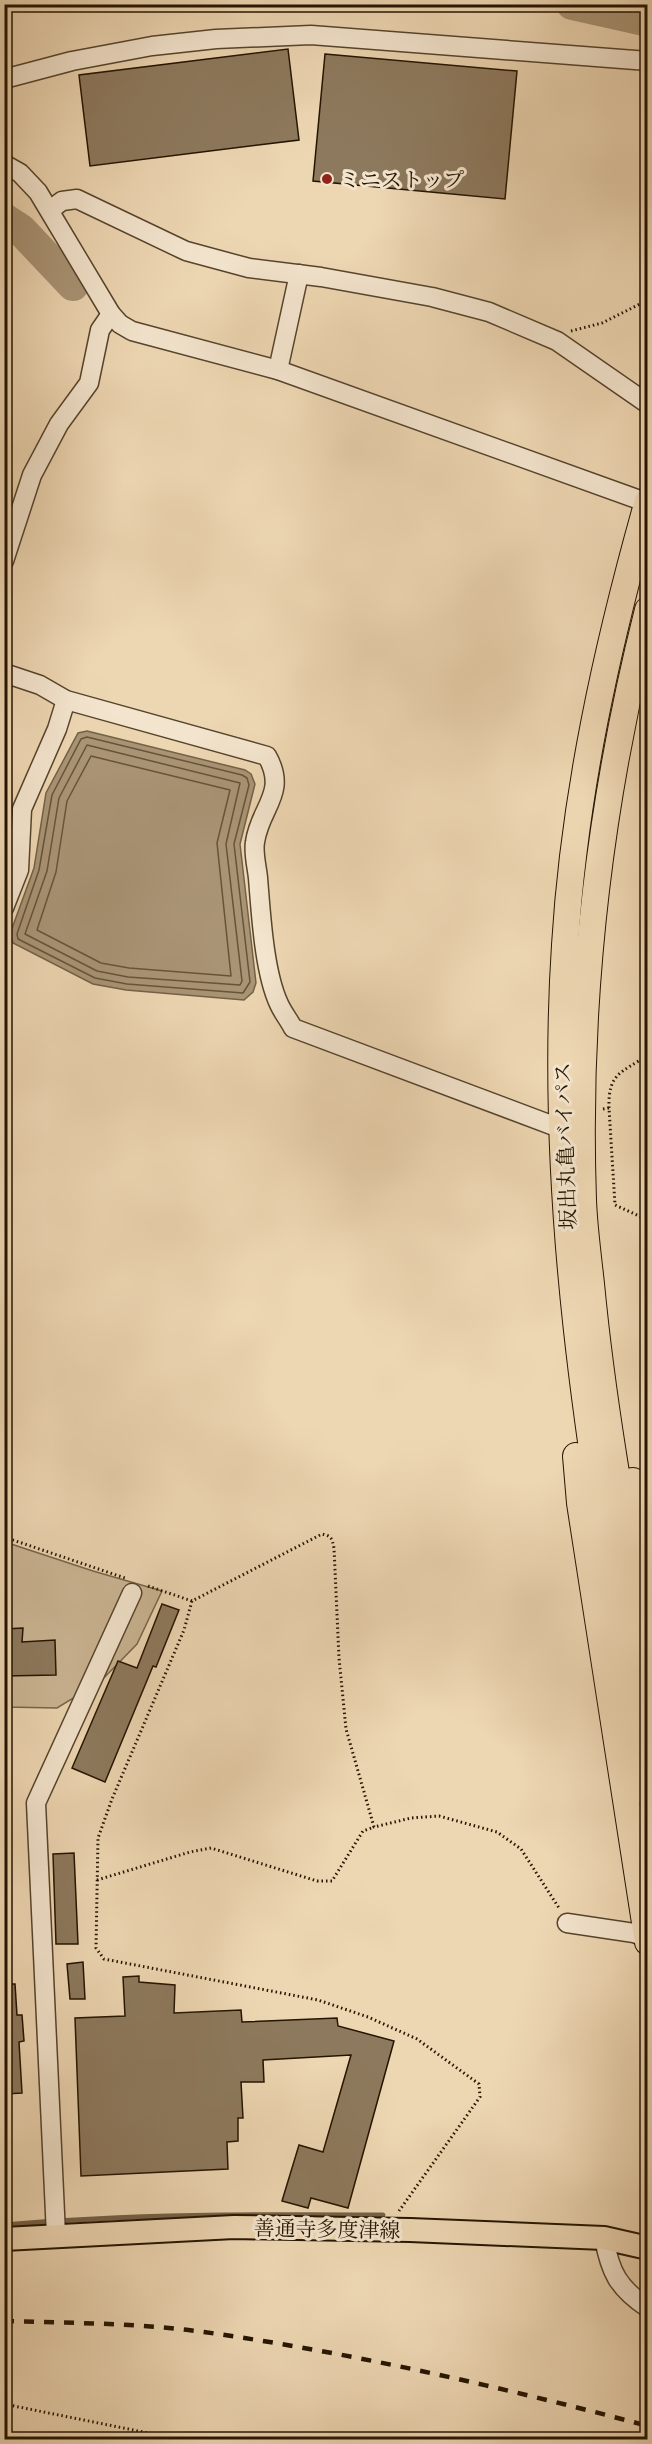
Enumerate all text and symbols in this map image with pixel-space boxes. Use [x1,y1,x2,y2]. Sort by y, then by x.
place label: ミニストップ [339,164,464,195]
marker: ミニストップ [320,172,334,186]
street label: 坂出丸亀バイパス [547,1062,583,1230]
street label: 善通寺多度津線 [253,2212,401,2246]

